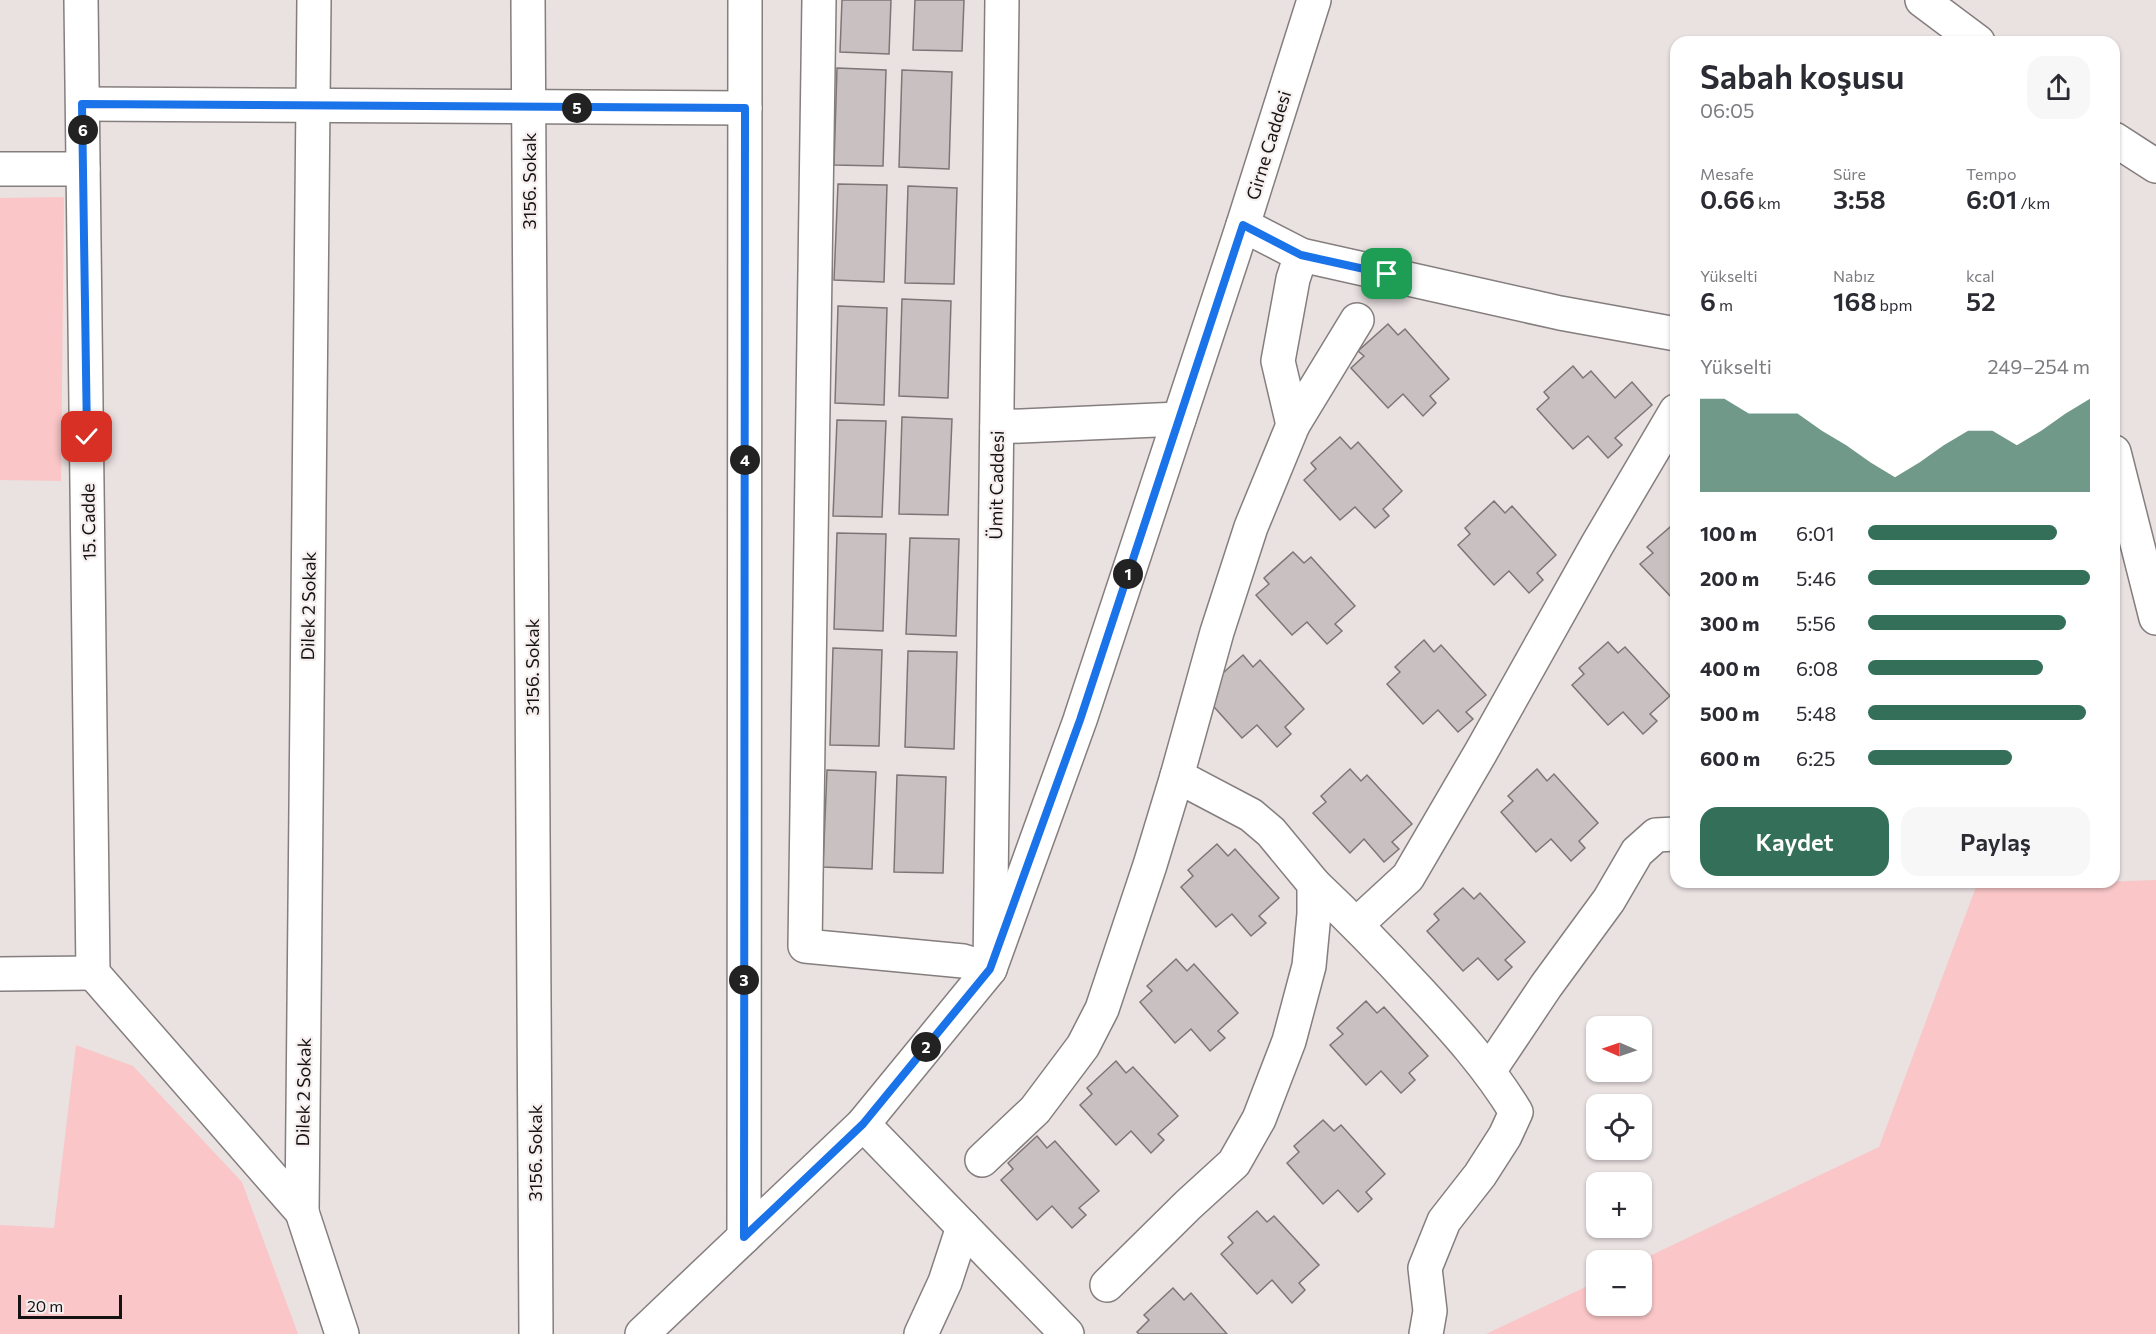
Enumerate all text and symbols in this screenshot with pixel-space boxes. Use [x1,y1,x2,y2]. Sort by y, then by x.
text: Sabah koşusu [1700,55,1904,96]
button: share [2027,56,2090,119]
street label: Girne Caddesi [1241,88,1295,202]
pin: 5 [562,93,592,123]
text: 5 [572,98,582,117]
text: 06:05 [1700,98,1754,122]
pin: 6 [68,115,98,145]
text: 6 [78,120,88,139]
street label: 3156. Sokak [518,132,540,229]
text: Mesafe [1700,164,1754,183]
text: Süre [1833,164,1866,183]
text: Tempo [1966,164,2016,183]
text: 0.66 [1700,183,1755,214]
text: 3:58 [1833,183,1886,214]
text: 6:01 [1966,183,2017,214]
text: km [1755,193,1781,212]
text: /km [2017,193,2050,212]
pin [1361,248,1412,299]
icon: arrive [1370,257,1403,290]
text: Yükselti [1700,266,1758,285]
text: Nabız [1833,266,1875,285]
text: kcal [1966,266,1995,285]
text: 6 [1700,285,1716,316]
text: 168 [1833,285,1877,316]
text: 52 [1966,285,1996,316]
text: m [1716,295,1733,314]
text: bpm [1877,295,1912,314]
text: Yükselti [1700,354,1772,378]
text: 249–254 m [1987,354,2090,378]
pin [61,411,112,462]
icon: check [70,420,103,453]
street label: Ümit Caddesi [984,430,1008,540]
pin: 4 [730,445,760,475]
text: 4 [740,450,750,469]
street label: 15. Cadde [76,483,100,561]
text: 100 m [1700,521,1757,545]
text: 6:01 [1796,521,1834,545]
street label: Dilek 2 Sokak [296,551,320,661]
pin: 1 [1113,559,1143,589]
text: 1 [1124,564,1132,583]
text: 200 m [1700,566,1759,590]
text: 5:46 [1796,566,1836,590]
text: 300 m [1700,611,1760,635]
text: 5:56 [1796,611,1836,635]
street label: 3156. Sokak [521,618,543,715]
text: 400 m [1700,656,1760,680]
text: 6:08 [1796,656,1838,680]
text: 500 m [1700,701,1760,725]
text: 5:48 [1796,701,1836,725]
text: 600 m [1700,746,1760,770]
text: 6:25 [1796,746,1835,770]
button: Kaydet [1700,807,1889,876]
button: Paylaş [1901,807,2090,876]
pin: 3 [729,965,759,995]
text: 3 [739,970,749,989]
north arrow [1586,1016,1652,1082]
map controls [1586,1016,1652,1316]
pin: 2 [911,1032,941,1062]
street label: Dilek 2 Sokak [291,1037,315,1147]
text: 2 [921,1037,931,1056]
button: locate [1586,1094,1652,1160]
street label: 3156. Sokak [524,1104,546,1201]
button: + [1586,1172,1652,1238]
button: − [1586,1250,1652,1316]
scale bar [18,1292,122,1320]
text: 20 m [27,1296,63,1315]

